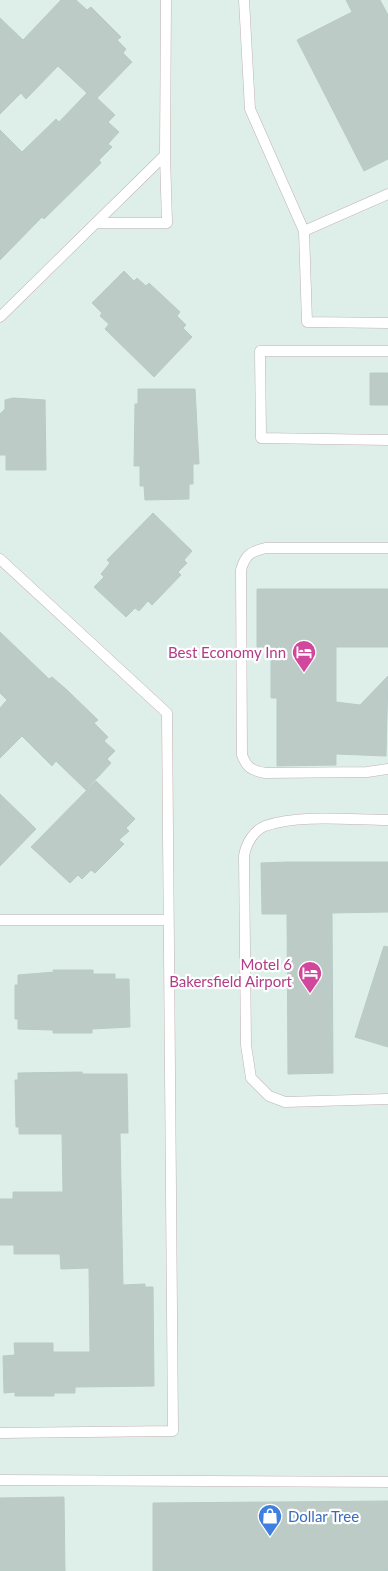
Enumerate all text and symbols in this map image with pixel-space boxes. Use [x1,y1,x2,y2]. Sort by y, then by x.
hotel icon: Best Economy Inn [291,639,317,673]
place label: Best Economy Inn [168,643,286,661]
place label: Motel 6 Bakersfield Airport [169,955,293,990]
hotel icon: Motel 6 Bakersfield Airport [297,960,323,994]
shop icon: Dollar Tree [257,1503,283,1537]
place label: Dollar Tree [288,1507,359,1525]

